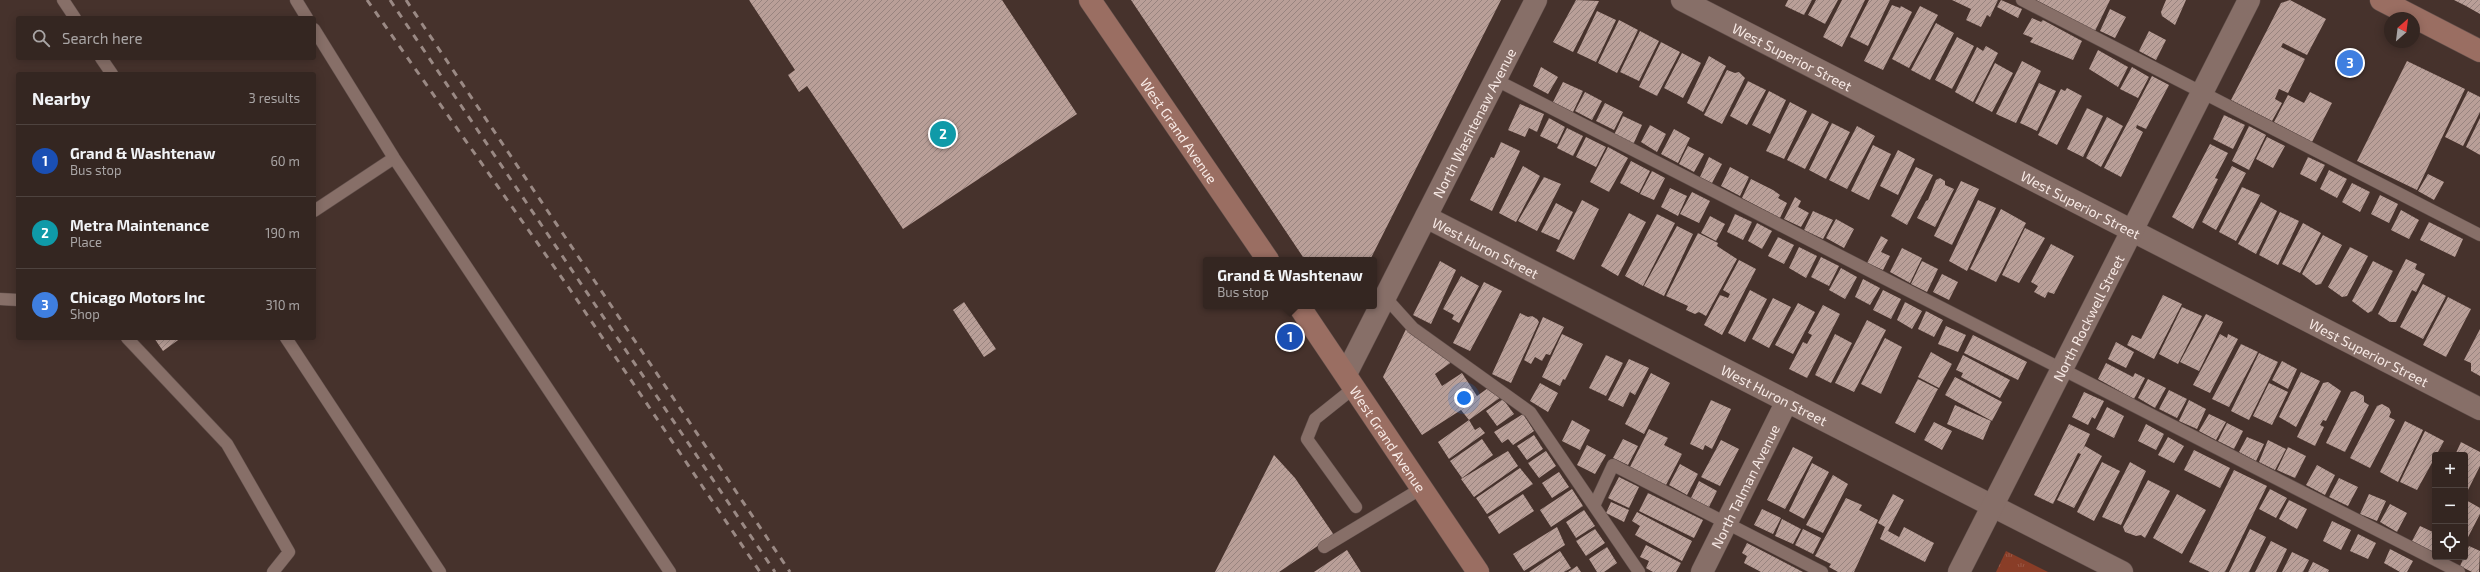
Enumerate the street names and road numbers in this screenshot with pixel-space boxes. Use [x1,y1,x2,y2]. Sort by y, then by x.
street label: West Superior Street [1730,19,1855,94]
street label: North Washtenaw Avenue [1429,45,1519,200]
street label: West Grand Avenue [1137,74,1221,186]
street label: West Superior Street [2018,167,2143,242]
street label: West Huron Street [1430,213,1542,282]
street label: North Rockwell Street [2049,252,2127,384]
street label: West Superior Street [2306,314,2432,390]
street label: West Huron Street [1718,360,1830,429]
street label: West Grand Avenue [1347,382,1430,495]
street label: North Talman Avenue [1707,421,1783,551]

